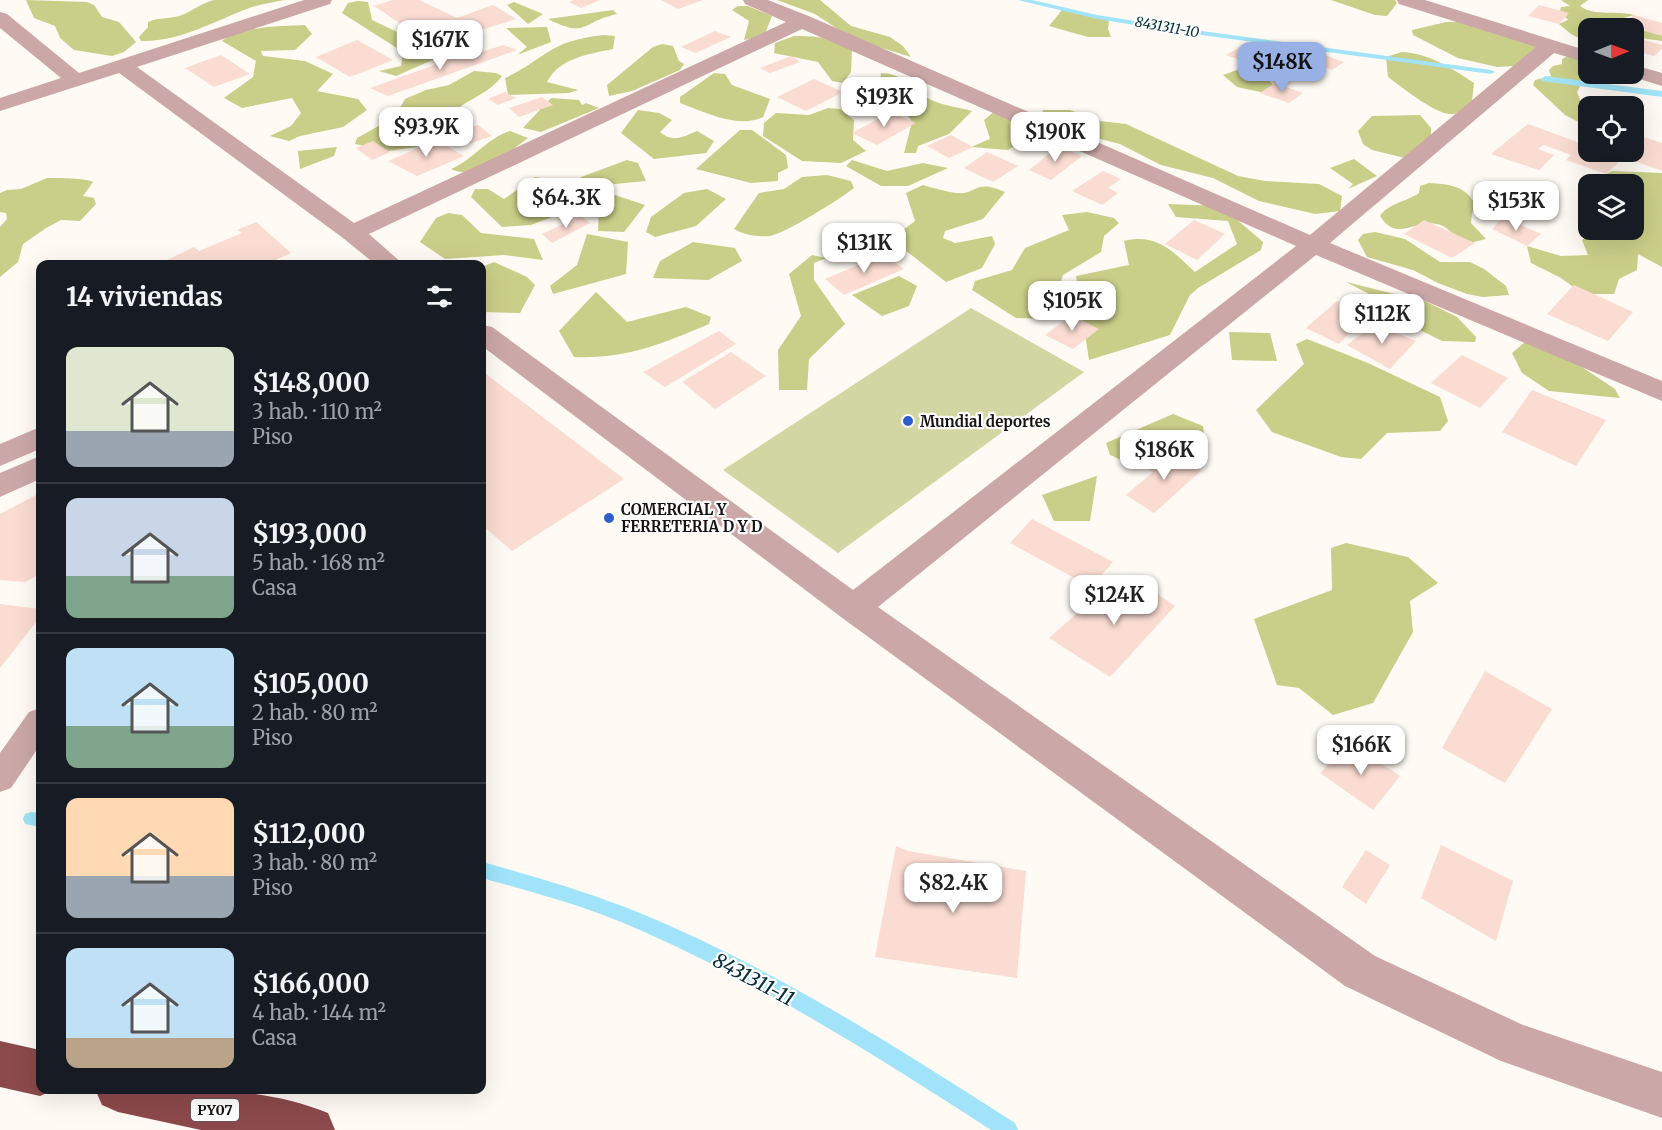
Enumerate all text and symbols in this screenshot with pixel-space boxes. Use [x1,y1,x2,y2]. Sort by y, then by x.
water label: 8431311-10 [1134,13,1201,42]
north arrow [1578,18,1644,84]
map controls [1578,18,1644,240]
pin: $167K [398,20,482,71]
text: $167K [411,27,469,52]
pin: $148K [1240,42,1324,93]
text: $148K [1252,49,1312,74]
pin: $193K [842,77,926,128]
text: $193K [855,84,913,109]
button: locate [1578,96,1644,162]
pin: $93.9K [377,107,475,158]
pin: $190K [1013,112,1097,163]
text: $93.9K [393,114,459,139]
text: $190K [1025,119,1085,144]
button: layers [1578,174,1644,240]
pin: $64.3K [517,178,615,229]
pin: $153K [1474,181,1558,232]
text: $64.3K [531,185,601,210]
text: $153K [1487,188,1545,213]
pin: $131K [822,223,906,274]
text: $131K [836,230,892,255]
text: 14 viviendas [66,280,223,313]
icon: filters [423,280,456,313]
pin: $105K [1030,281,1114,332]
text: $105K [1042,288,1102,313]
pin: $112K [1340,294,1424,345]
text: $112K [1354,301,1410,326]
text: $148,000 [252,366,370,399]
icon: home [114,371,186,443]
text: 3 hab. · 110 m² [252,399,382,424]
place label: Mundial deportes [920,412,1051,431]
marker: Mundial deportes [901,414,915,428]
text: Piso [252,424,293,449]
pin: $186K [1122,430,1206,481]
text: $186K [1134,437,1194,462]
place label: COMERCIAL Y FERRETERIA D Y D [621,500,762,536]
marker: COMERCIAL Y FERRETERIA D Y D [602,511,616,525]
text: $193,000 [252,517,367,550]
icon: home [114,522,186,594]
text: 5 hab. · 168 m² [252,550,385,575]
text: Casa [252,575,297,600]
pin: $124K [1072,575,1156,626]
text: $124K [1084,582,1144,607]
text: $105,000 [252,667,369,700]
icon: home [114,672,186,744]
text: 2 hab. · 80 m² [252,700,378,725]
text: Piso [252,725,293,750]
pin: $166K [1319,725,1403,776]
text: $166K [1331,732,1391,757]
text: $112,000 [252,817,365,850]
icon: home [114,822,186,894]
text: 3 hab. · 80 m² [252,850,377,875]
pin: $82.4K [904,863,1002,914]
text: $82.4K [918,870,988,895]
text: Piso [252,875,293,900]
water label: 8431311-11 [709,947,799,1011]
text: $166,000 [252,967,370,1000]
icon: home [114,972,186,1044]
text: 4 hab. · 144 m² [252,1000,386,1025]
text: Casa [252,1025,297,1050]
road number: PY07 [191,1099,239,1121]

